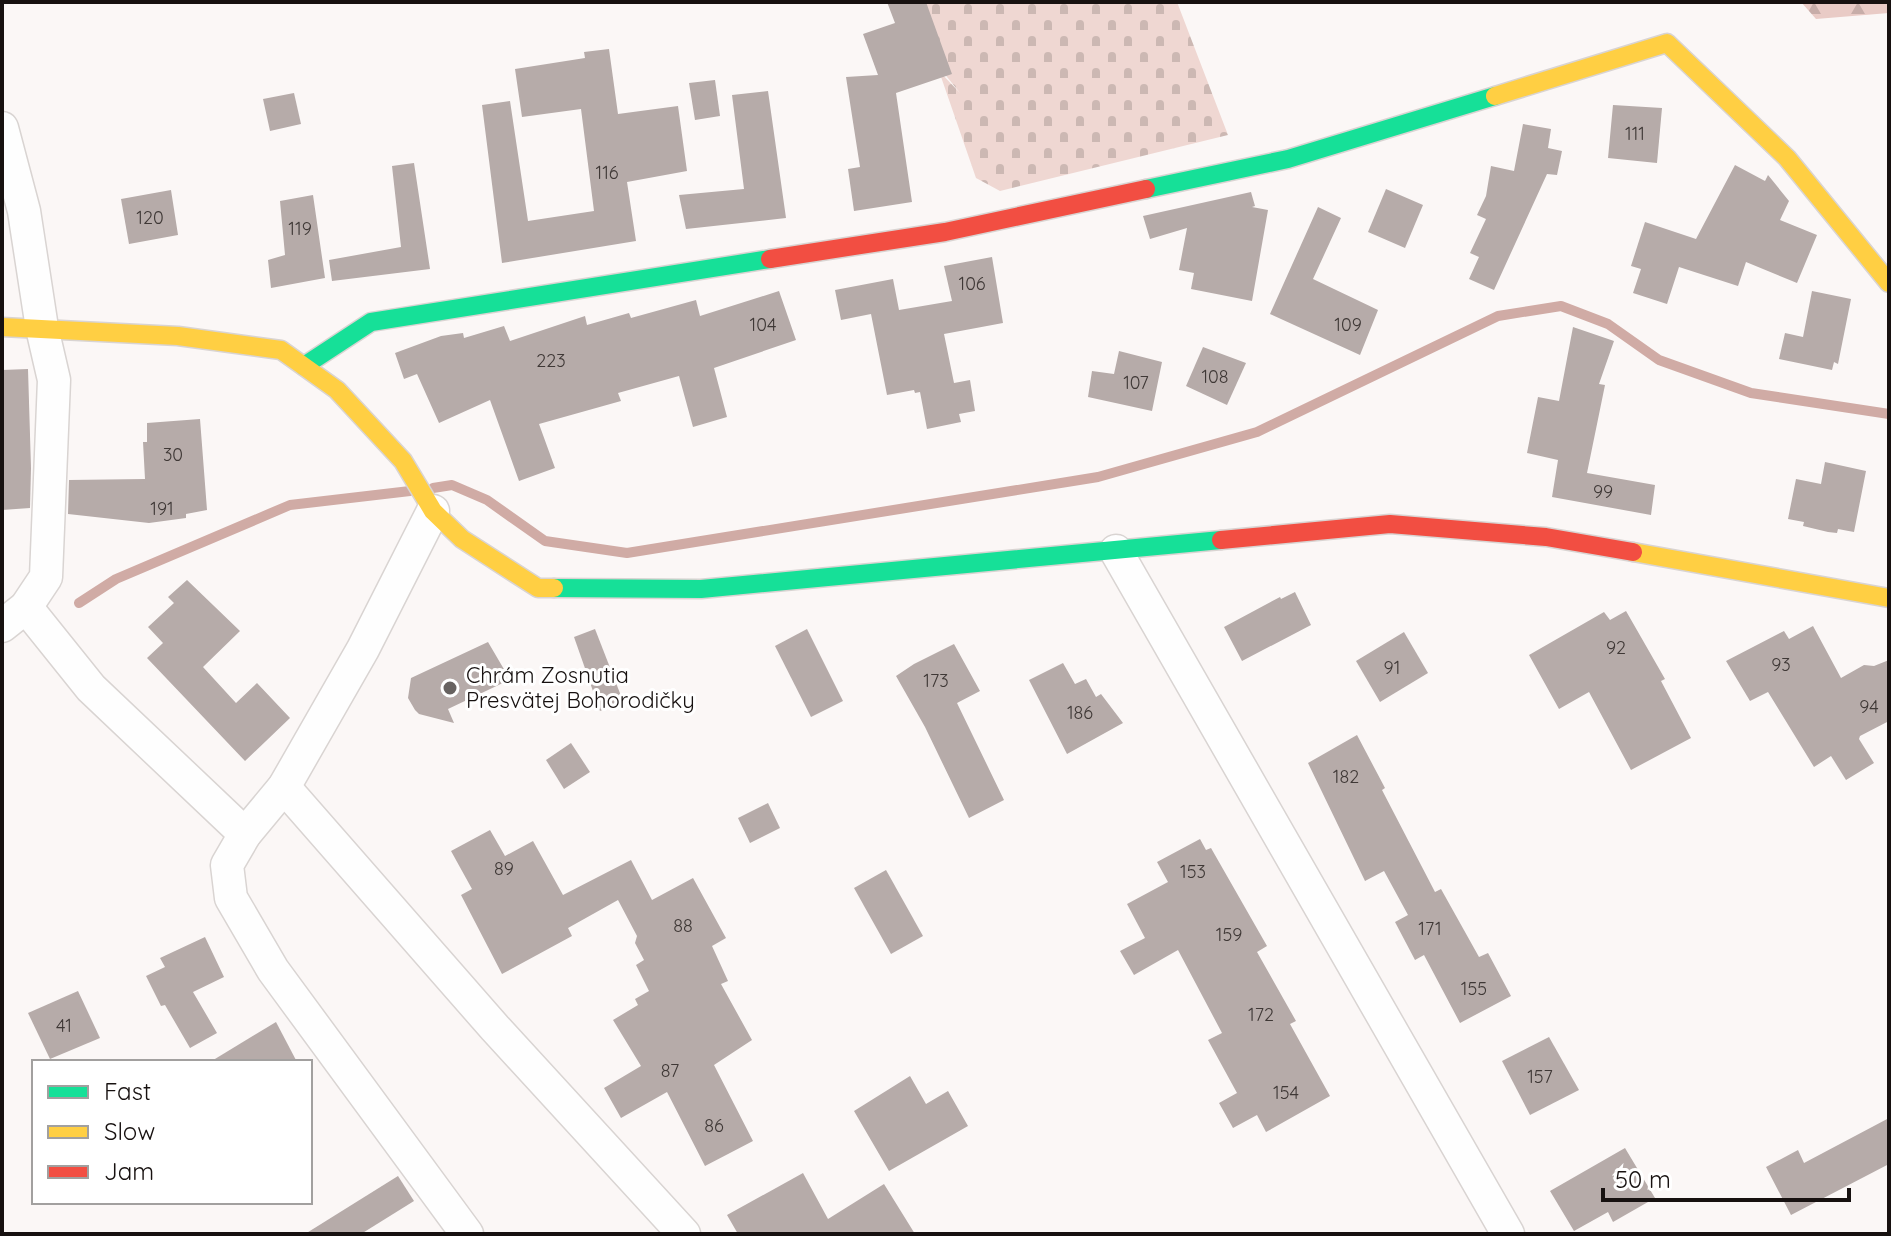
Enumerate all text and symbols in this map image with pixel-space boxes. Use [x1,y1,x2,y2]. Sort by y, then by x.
house number: 111 [1625,122,1645,145]
house number: 116 [595,161,619,184]
house number: 120 [136,206,164,229]
house number: 119 [288,217,312,240]
house number: 106 [958,272,986,295]
house number: 104 [750,313,776,336]
house number: 109 [1334,313,1362,336]
house number: 223 [536,349,566,372]
house number: 108 [1201,365,1229,388]
house number: 107 [1123,371,1149,394]
house number: 30 [163,443,183,466]
house number: 99 [1593,480,1613,503]
house number: 191 [150,497,174,520]
house number: 92 [1606,636,1626,659]
house number: 93 [1771,653,1791,676]
house number: 91 [1384,656,1400,679]
place label: Chrám Zosnutia Presvätej Bohorodičky [466,661,695,714]
house number: 173 [923,669,949,692]
marker: Chrám Zosnutia Presvätej Bohorodičky [441,679,459,697]
house number: 94 [1859,695,1879,718]
house number: 186 [1067,701,1093,724]
house number: 182 [1333,765,1359,788]
house number: 89 [494,857,514,880]
house number: 153 [1180,860,1206,883]
house number: 88 [673,914,693,937]
house number: 171 [1418,917,1442,940]
house number: 159 [1216,923,1242,946]
house number: 155 [1461,977,1487,1000]
house number: 172 [1248,1003,1274,1026]
house number: 41 [56,1014,72,1037]
house number: 87 [661,1059,679,1082]
legend [32,1060,312,1204]
house number: 157 [1527,1065,1553,1088]
text: Fast [104,1076,151,1106]
house number: 154 [1273,1081,1299,1104]
house number: 86 [704,1114,724,1137]
text: Slow [104,1116,155,1146]
scale bar [1603,1152,1849,1202]
text: Jam [104,1156,154,1186]
text: 50 m [1615,1164,1671,1194]

